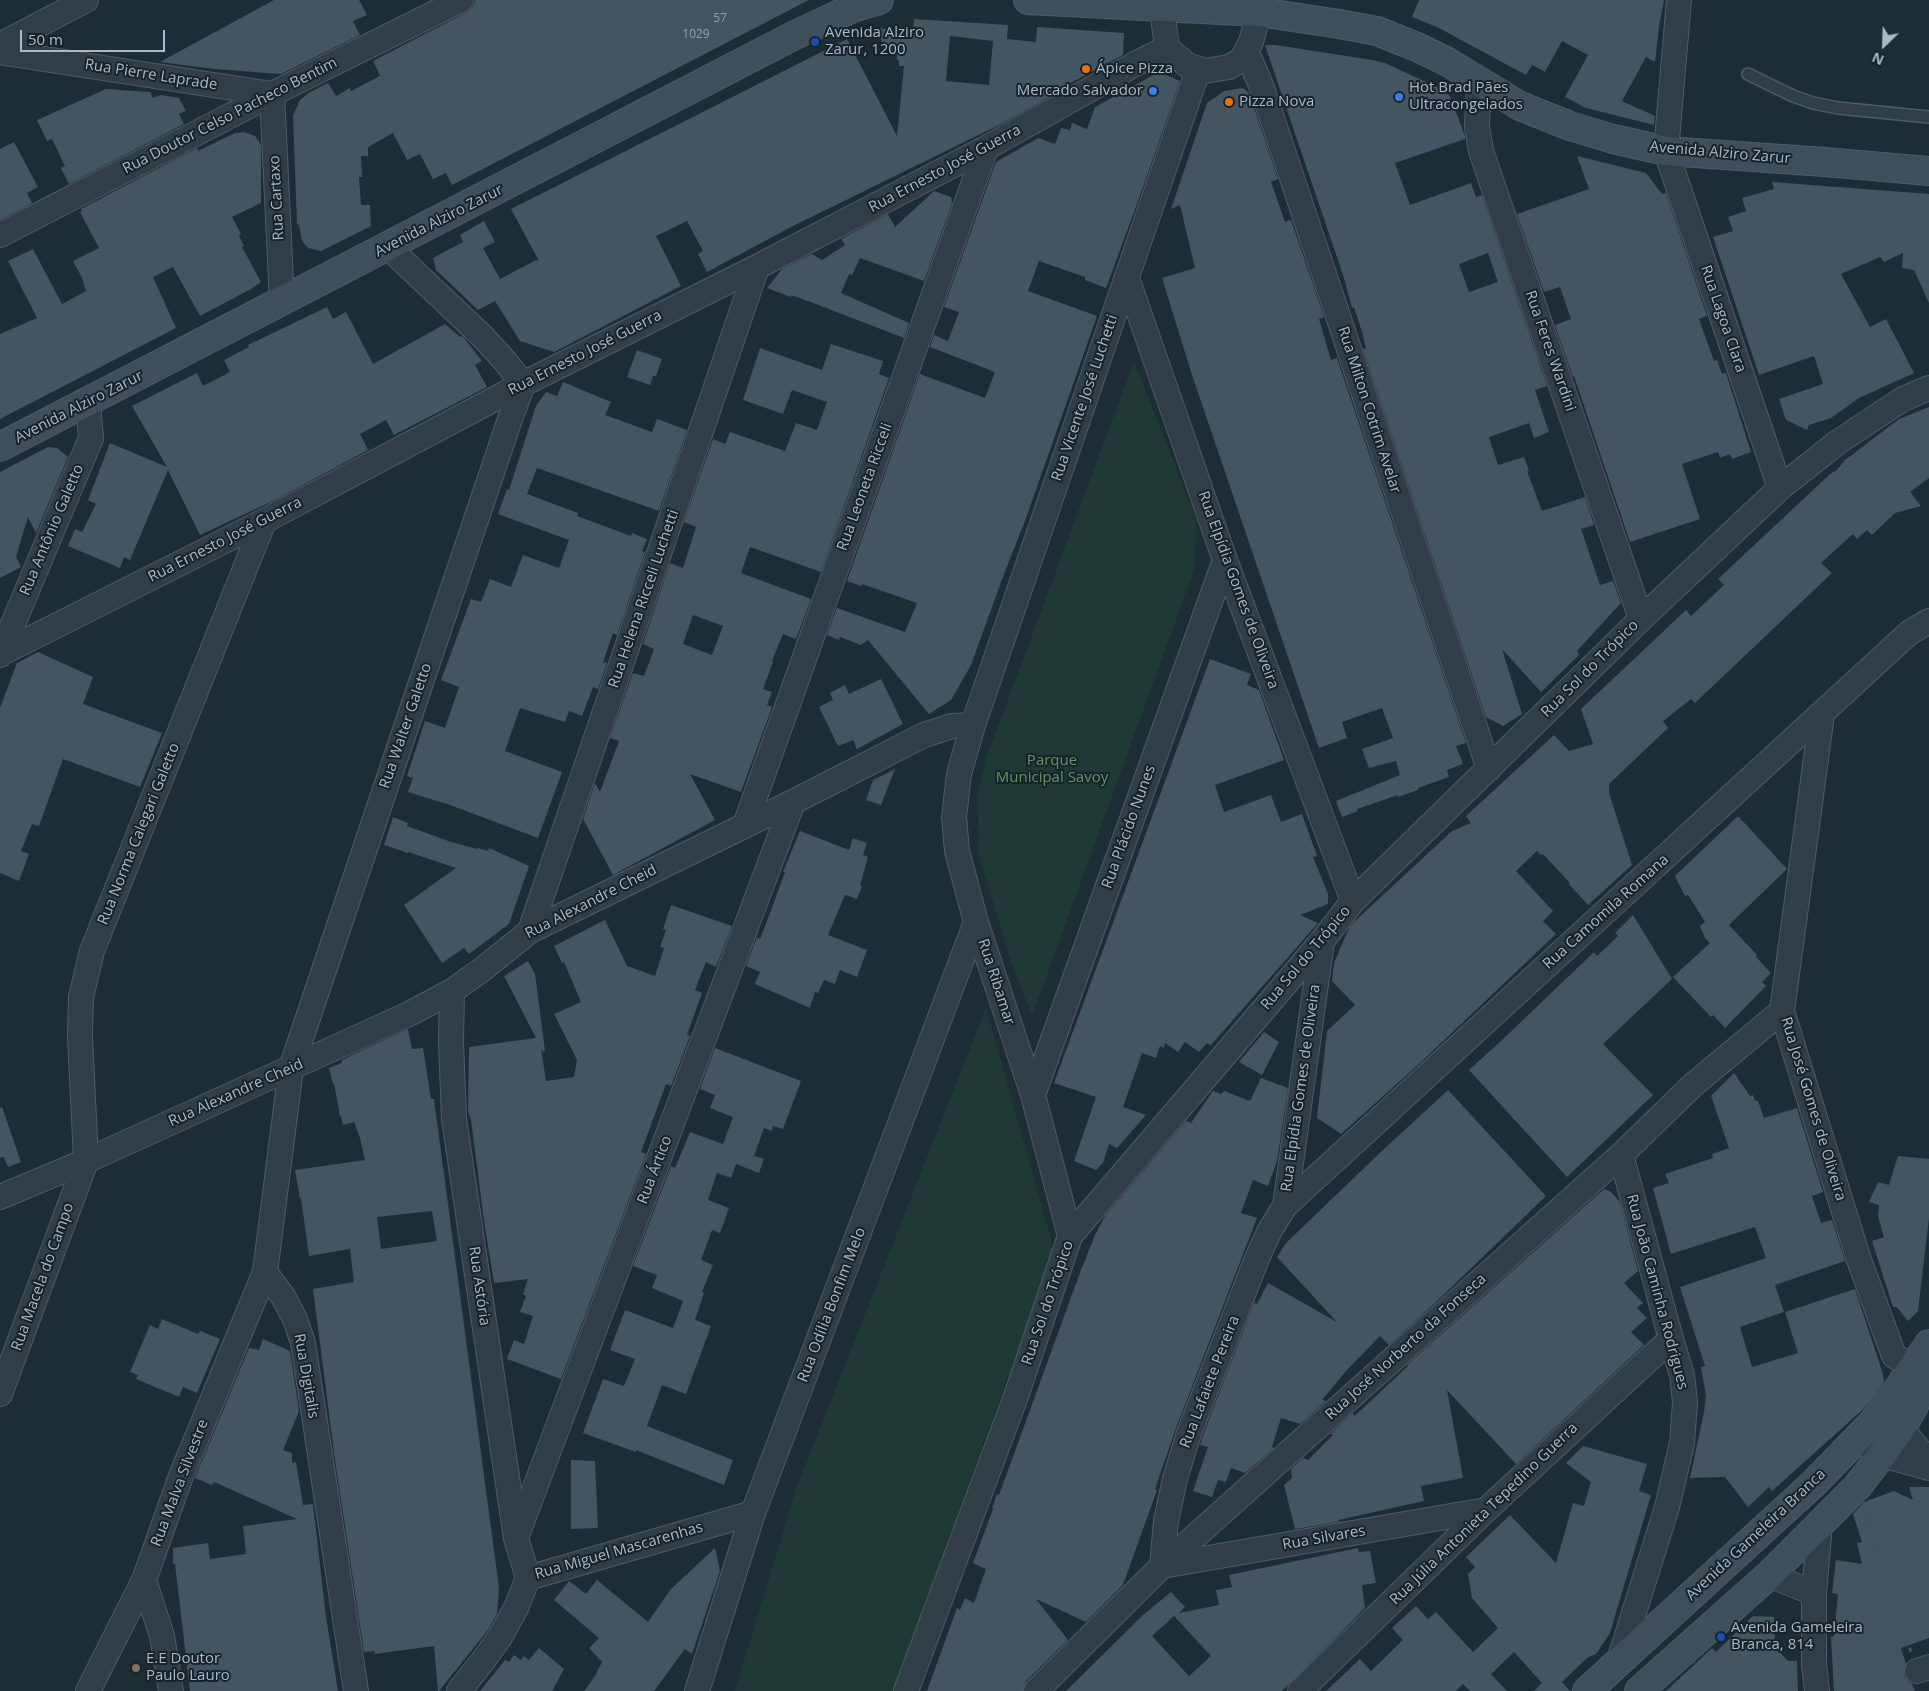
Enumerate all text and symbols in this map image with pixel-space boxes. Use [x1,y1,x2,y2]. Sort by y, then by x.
house number: 57 [713,12,727,26]
scale bar [22,20,168,52]
north arrow [1859,20,1909,70]
place label: Avenida Alziro Zarur, 1200 [825,24,924,59]
house number: 1029 [682,28,710,42]
text: 50 m [28,29,63,49]
marker: Avenida Alziro Zarur, 1200 [809,36,821,48]
text: N [1869,48,1887,70]
street label: Rua Doutor Celso Pacheco Bentim [120,54,340,178]
street label: Rua Pierre Laprade [83,56,219,94]
place label: Ápice Pizza [1096,60,1173,78]
marker: Ápice Pizza [1080,63,1092,75]
place label: Hot Brad Pães Ultracongelados [1409,79,1523,114]
place label: Mercado Salvador [1017,82,1143,100]
marker: Mercado Salvador [1147,85,1159,97]
marker: Hot Brad Pães Ultracongelados [1393,91,1405,103]
place label: Pizza Nova [1239,93,1314,111]
marker: Pizza Nova [1223,96,1235,108]
street label: Rua Ernesto José Guerra [866,121,1024,217]
street label: Avenida Alziro Zarur [1649,138,1791,168]
street label: Rua Cartaxo [266,155,288,241]
street label: Avenida Alziro Zarur [372,181,506,261]
street label: Rua Lagoa Clara [1696,263,1750,375]
street label: Rua Feres Wardini [1521,288,1579,414]
street label: Rua Ernesto José Guerra [505,306,665,400]
street label: Rua Vicente José Luchetti [1048,312,1122,484]
street label: Rua Milton Cotrim Avelar [1333,324,1405,496]
street label: Avenida Alziro Zarur [12,367,146,447]
street label: Rua Leoneta Ricceli [834,421,896,553]
street label: Rua Antônio Galetto [16,462,88,598]
street label: Rua Elpídia Gomes de Oliveira [1194,489,1282,691]
street label: Rua Ernesto José Guerra [145,493,305,587]
street label: Rua Helena Ricceli Luchetti [605,507,683,691]
street label: Rua Sol do Trópico [1538,617,1642,721]
street label: Rua Walter Galetto [376,661,436,791]
street label: Rua Norma Calegari Galetto [94,740,184,928]
park label: Parque Municipal Savoy [996,752,1108,787]
street label: Rua Plácido Nunes [1098,763,1160,891]
street label: Rua Camomila Romana [1539,851,1673,973]
street label: Rua Alexandre Cheid [522,861,660,943]
street label: Rua Sol do Trópico [1257,902,1355,1014]
street label: Rua Ribamar [974,937,1018,1027]
street label: Rua Elpídia Gomes de Oliveira [1278,983,1324,1193]
street label: Rua José Gomes de Oliveira [1776,1015,1850,1203]
street label: Rua Alexandre Cheid [166,1055,306,1131]
street label: Rua Ártico [634,1133,676,1207]
street label: Rua João Caminha Rodrigues [1622,1192,1692,1392]
street label: Rua Macela do Campo [8,1201,78,1353]
street label: Rua Odília Bonfim Melo [794,1225,870,1385]
street label: Rua Sol do Trópico [1018,1238,1078,1368]
street label: Rua Astória [465,1245,493,1327]
street label: Rua José Norberto da Fonseca [1322,1270,1490,1424]
street label: Rua Lafaiete Pereira [1176,1313,1244,1451]
street label: Rua Digitalis [290,1332,322,1420]
street label: Rua Malva Silvestre [147,1417,213,1549]
street label: Rua Júlia Antonieta Tepedino Guerra [1386,1419,1582,1609]
street label: Avenida Gameleira Branca [1682,1465,1830,1605]
street label: Rua Miguel Mascarenhas [533,1518,705,1584]
street label: Rua Silvares [1281,1522,1367,1554]
place label: Avenida Gameleira Branca, 814 [1731,1619,1863,1654]
marker: Avenida Gameleira Branca, 814 [1715,1631,1727,1643]
place label: E.E Doutor Paulo Lauro [146,1650,230,1685]
marker: E.E Doutor Paulo Lauro [130,1662,142,1674]

